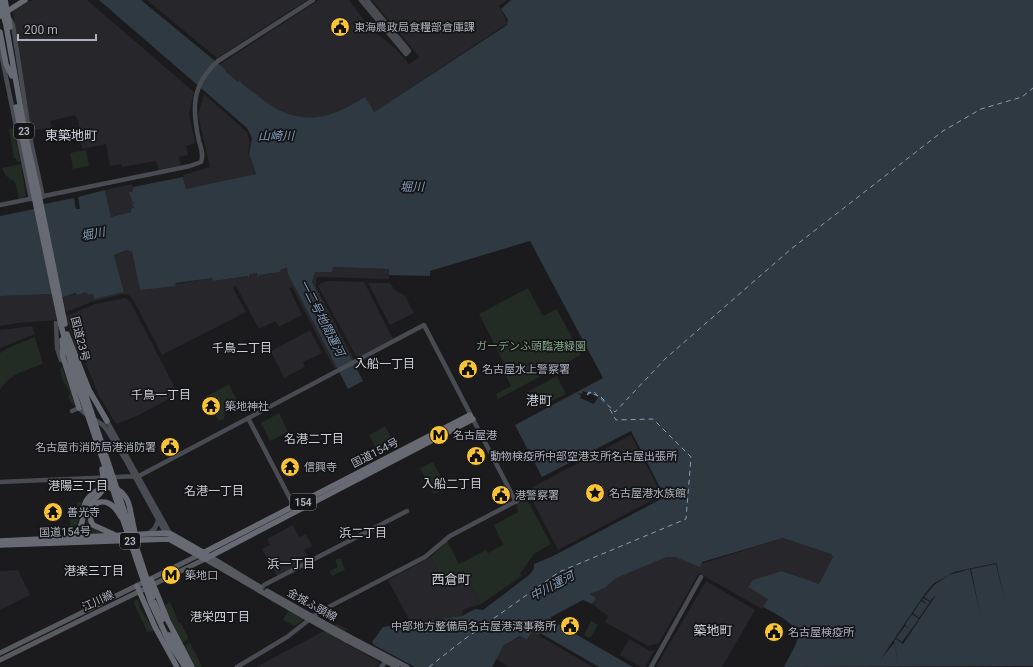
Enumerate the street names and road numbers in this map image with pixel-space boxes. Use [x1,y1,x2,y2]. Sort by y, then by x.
road number: 23 [14,123,34,139]
street label: 国道23号 [68,315,92,363]
street label: 国道154号 [349,436,401,470]
road number: 154 [290,494,316,510]
street label: 国道154号 [39,525,91,539]
road number: 23 [120,533,140,549]
street label: 金城ふ頭線 [285,586,339,624]
street label: 江川線 [80,588,116,614]

